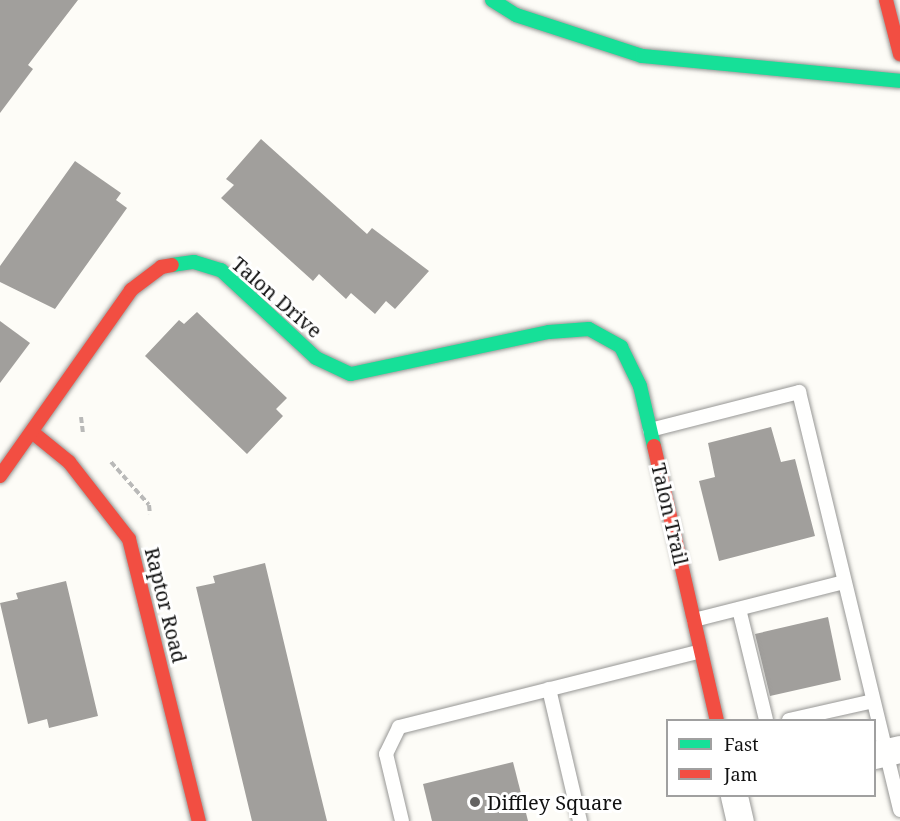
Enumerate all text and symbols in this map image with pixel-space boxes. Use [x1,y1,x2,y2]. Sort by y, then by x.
street label: Talon Drive [227,251,327,343]
street label: Talon Trail [647,461,693,567]
street label: Raptor Road [140,545,192,665]
legend [666,719,876,797]
text: Fast [724,732,759,756]
text: Jam [724,762,758,786]
place label: Diffley Square [487,790,622,814]
marker: Diffley Square [468,795,482,809]

